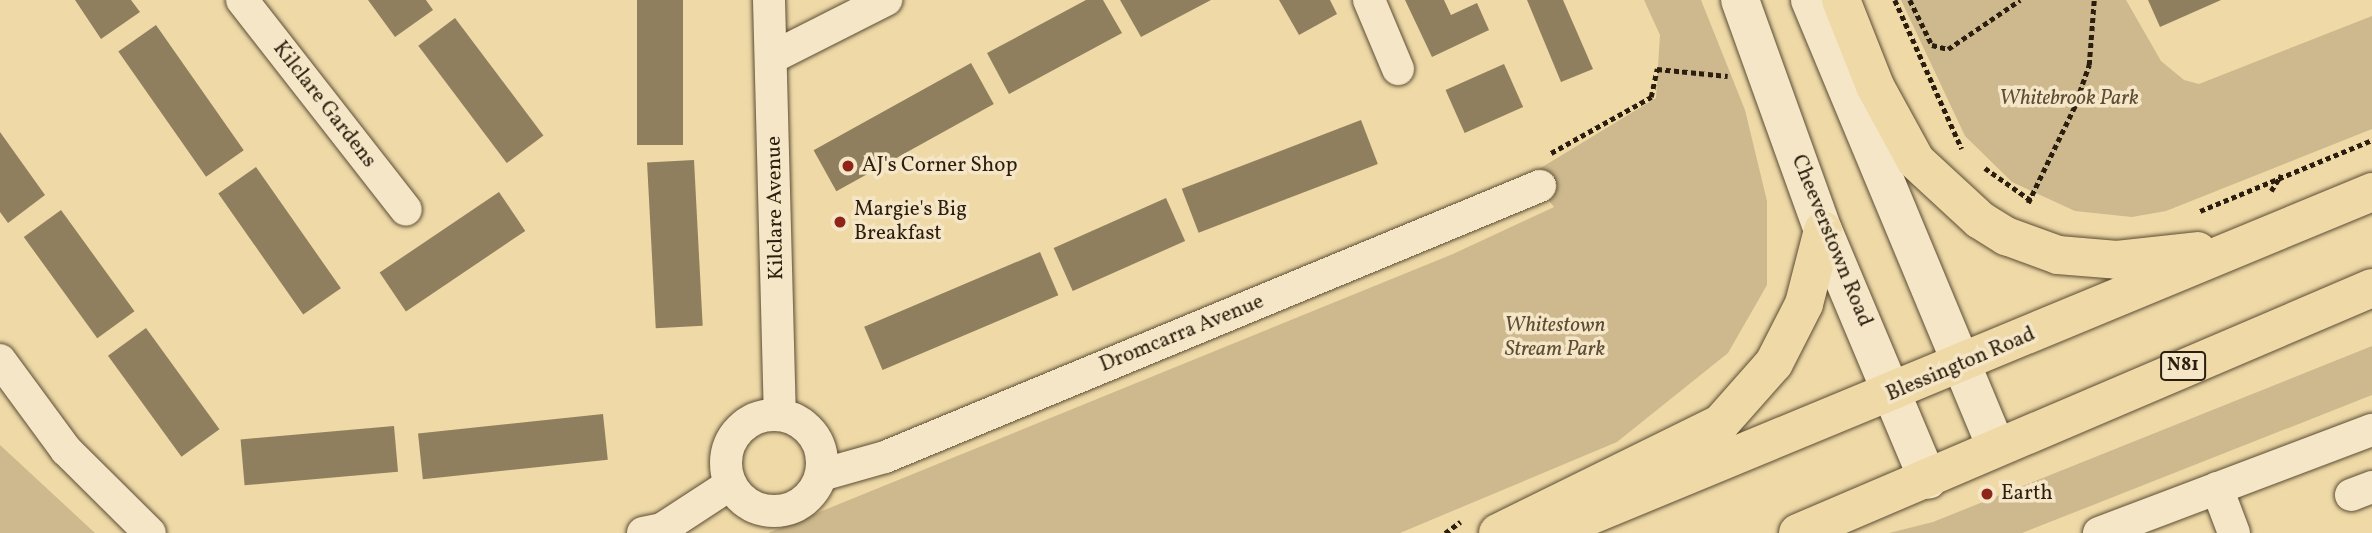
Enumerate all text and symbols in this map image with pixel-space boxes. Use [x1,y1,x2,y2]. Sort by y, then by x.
street label: Kilclare Gardens [267,37,381,173]
park label: Whitebrook Park [1999,86,2139,112]
street label: Kilclare Avenue [762,136,790,280]
street label: Cheeverstown Road [1785,151,1877,331]
place label: AJ's Corner Shop [862,153,1018,179]
marker: AJ's Corner Shop [840,158,856,174]
place label: Margie's Big Breakfast [854,197,967,247]
marker: Margie's Big Breakfast [832,214,848,230]
street label: Dromcarra Avenue [1096,290,1268,378]
park label: Whitestown Stream Park [1505,313,1605,363]
street label: Blessington Road [1883,322,2039,408]
road number: N81 [2158,350,2208,382]
place label: Earth [2001,481,2053,507]
marker: Earth [1979,486,1995,502]

